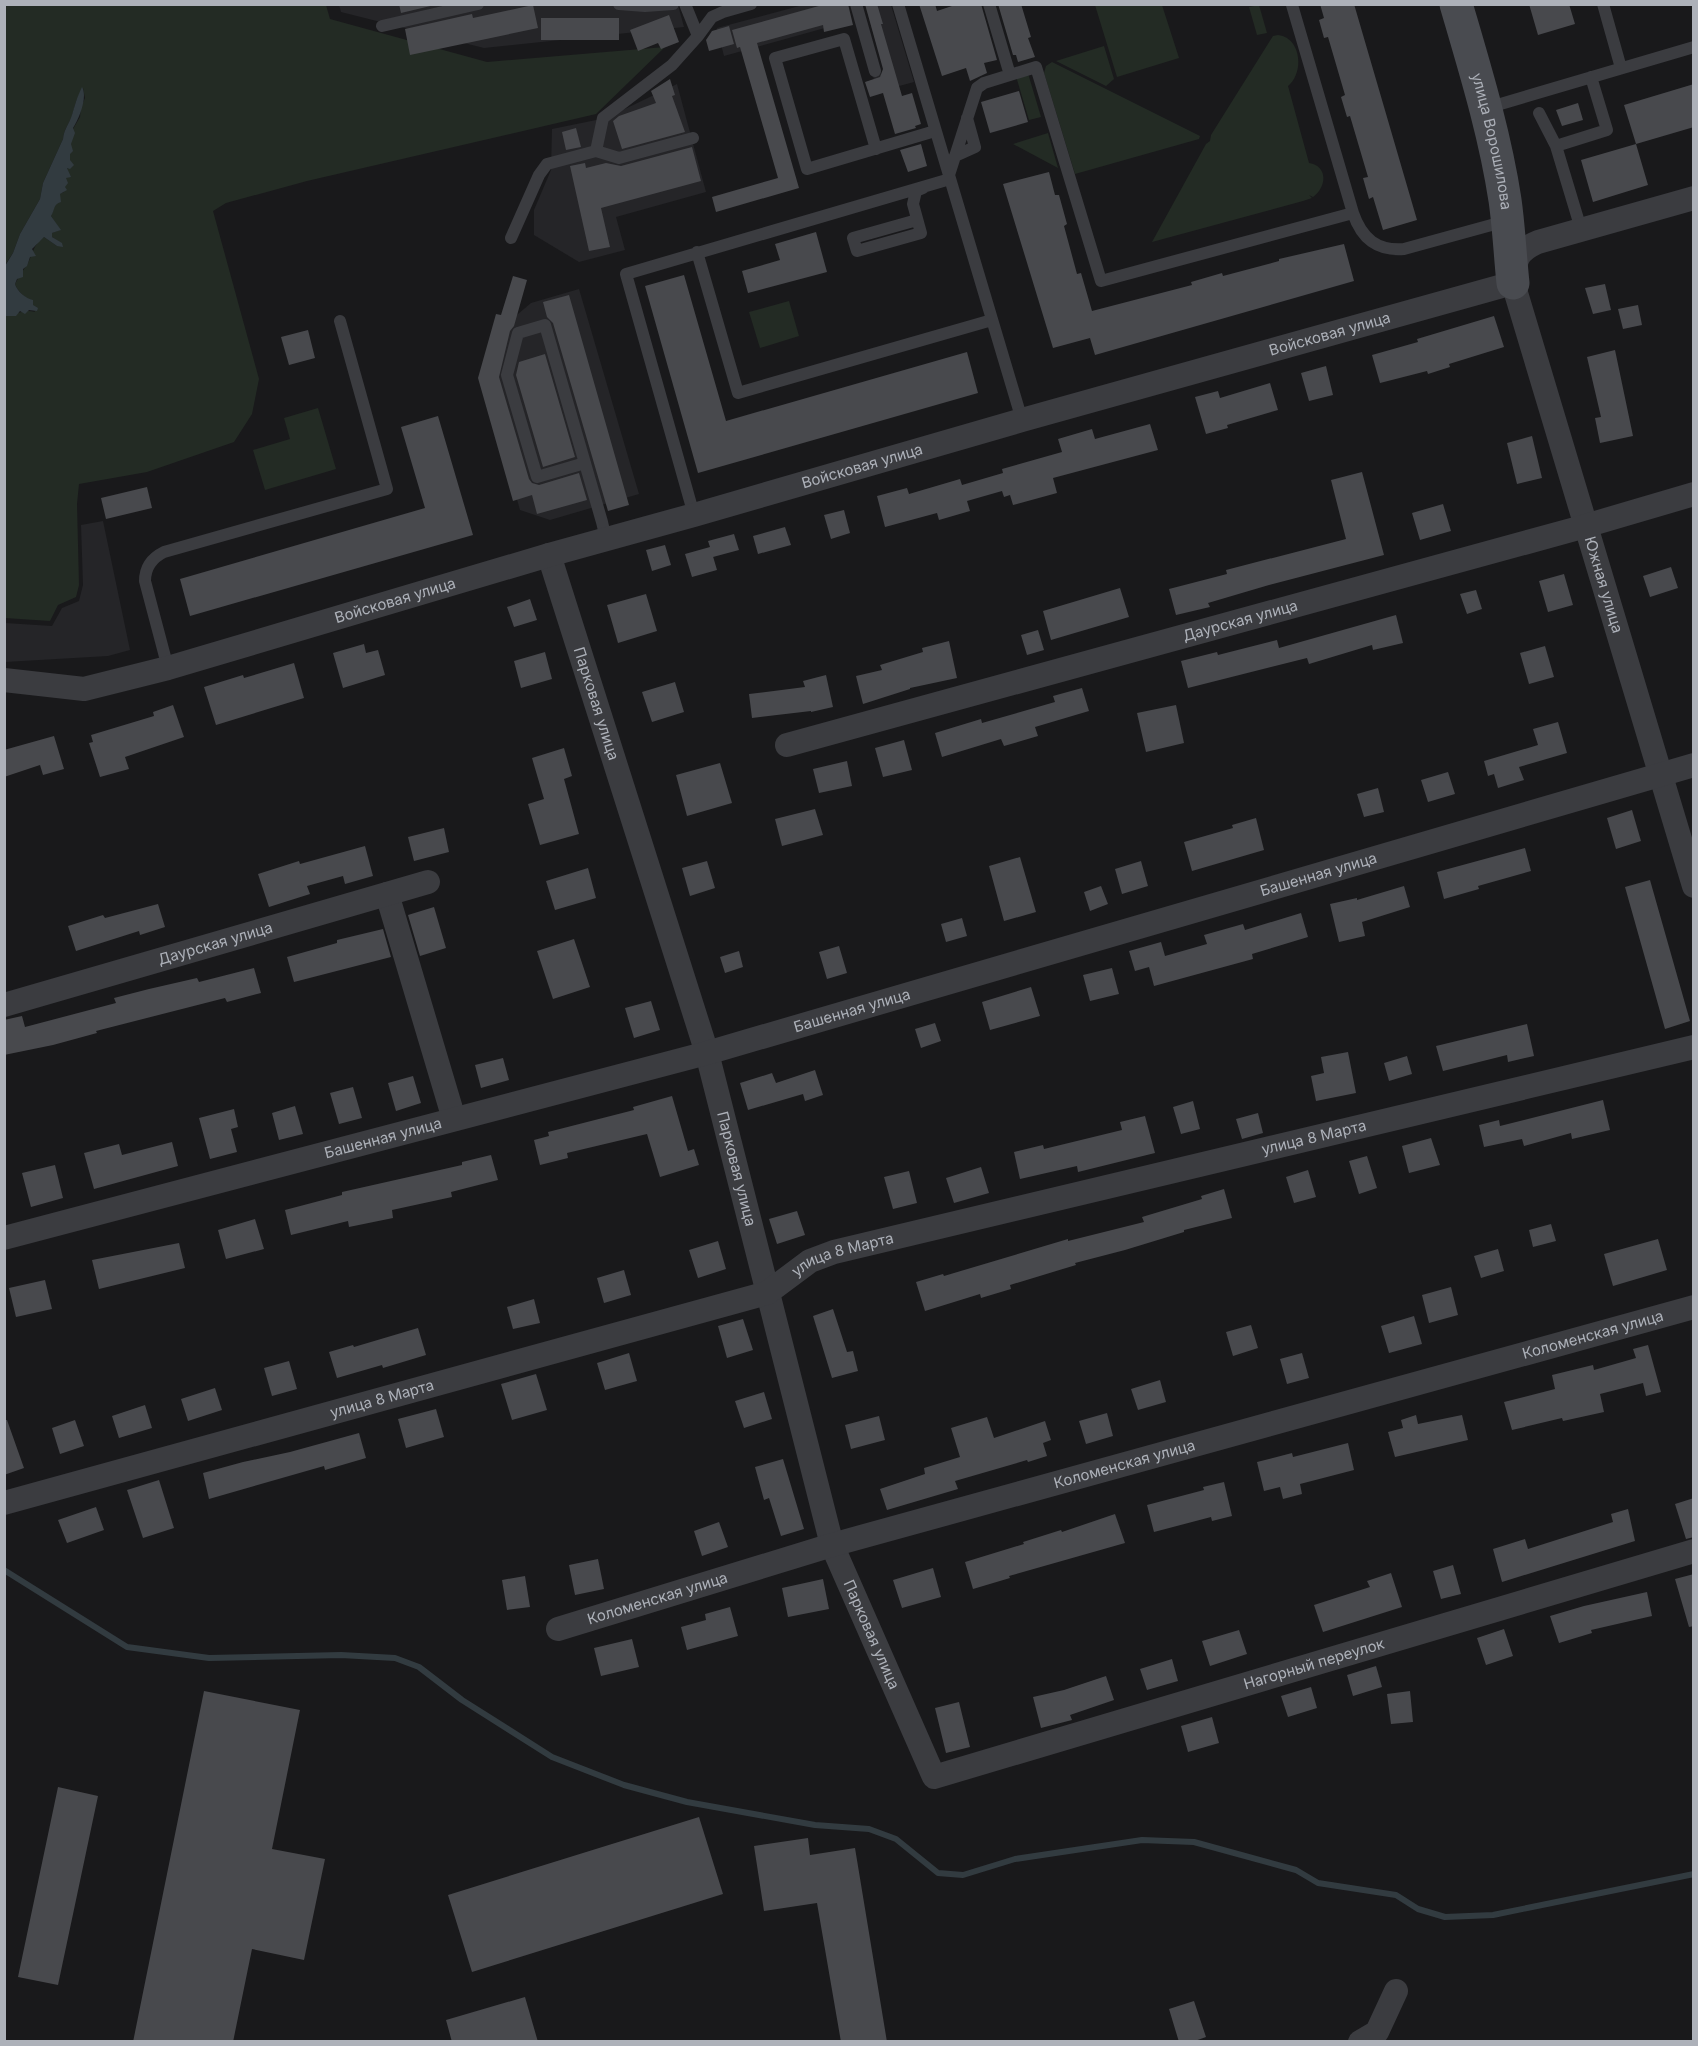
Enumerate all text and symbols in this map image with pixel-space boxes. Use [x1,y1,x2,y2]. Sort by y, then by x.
street label: улица Ворошилова [1467,71,1516,211]
street label: Войсковая улица [1267,308,1393,360]
street label: Войсковая улица [799,439,925,492]
street label: Южная улица [1581,534,1628,635]
street label: Войсковая улица [332,573,458,627]
street label: Даурская улица [1180,595,1300,645]
street label: Парковая улица [570,645,624,763]
street label: Башенная улица [1258,848,1379,900]
street label: Даурская улица [156,918,275,969]
street label: Башенная улица [791,984,912,1036]
street label: Парковая улица [713,1109,761,1228]
street label: Башенная улица [322,1113,444,1162]
street label: улица 8 Марта [1260,1115,1368,1159]
street label: улица 8 Марта [788,1228,895,1280]
street label: Коломенская улица [1520,1306,1666,1363]
street label: улица 8 Марта [328,1375,436,1422]
street label: Коломенская улица [1052,1435,1197,1492]
street label: Коломенская улица [585,1568,730,1628]
street label: Парковая улица [839,1577,904,1692]
street label: Нагорный переулок [1241,1634,1386,1693]

